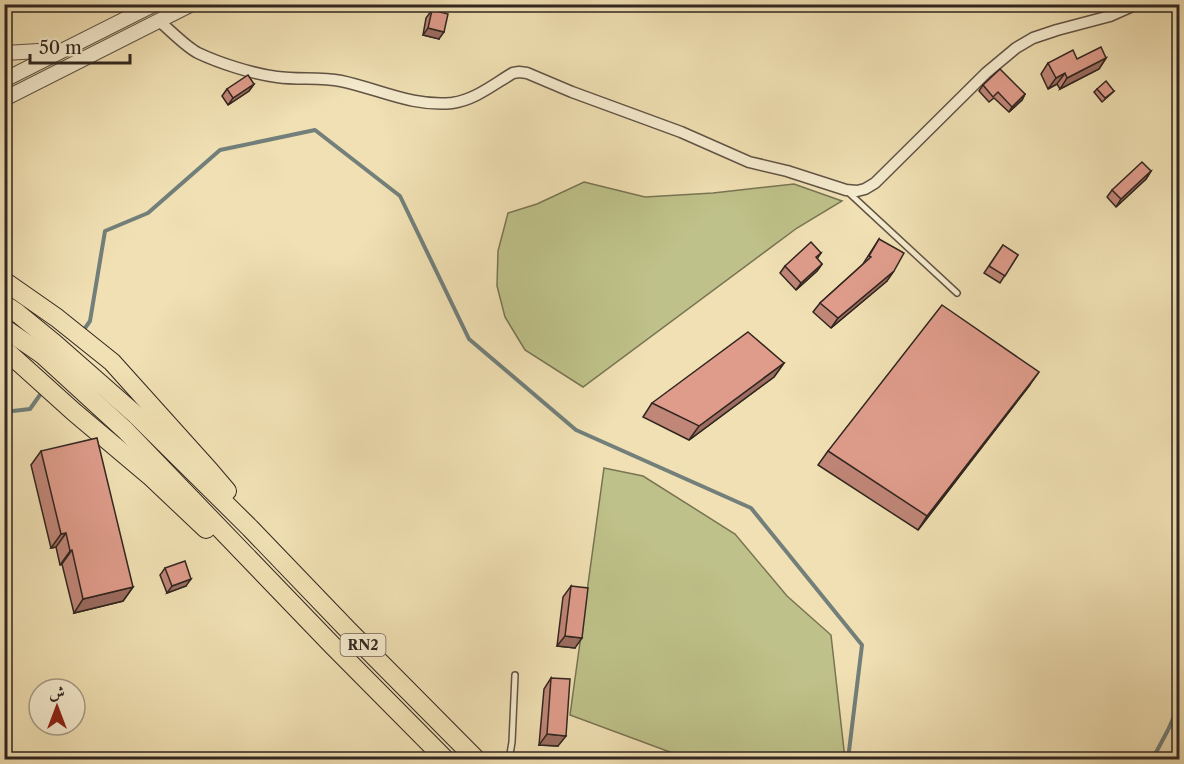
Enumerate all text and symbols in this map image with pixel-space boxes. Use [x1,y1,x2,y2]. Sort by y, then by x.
scale bar [30,27,130,65]
text: 50 m [39,37,82,59]
road number: RN2 [340,634,386,656]
north arrow [27,677,87,737]
text: ش [49,682,65,702]

